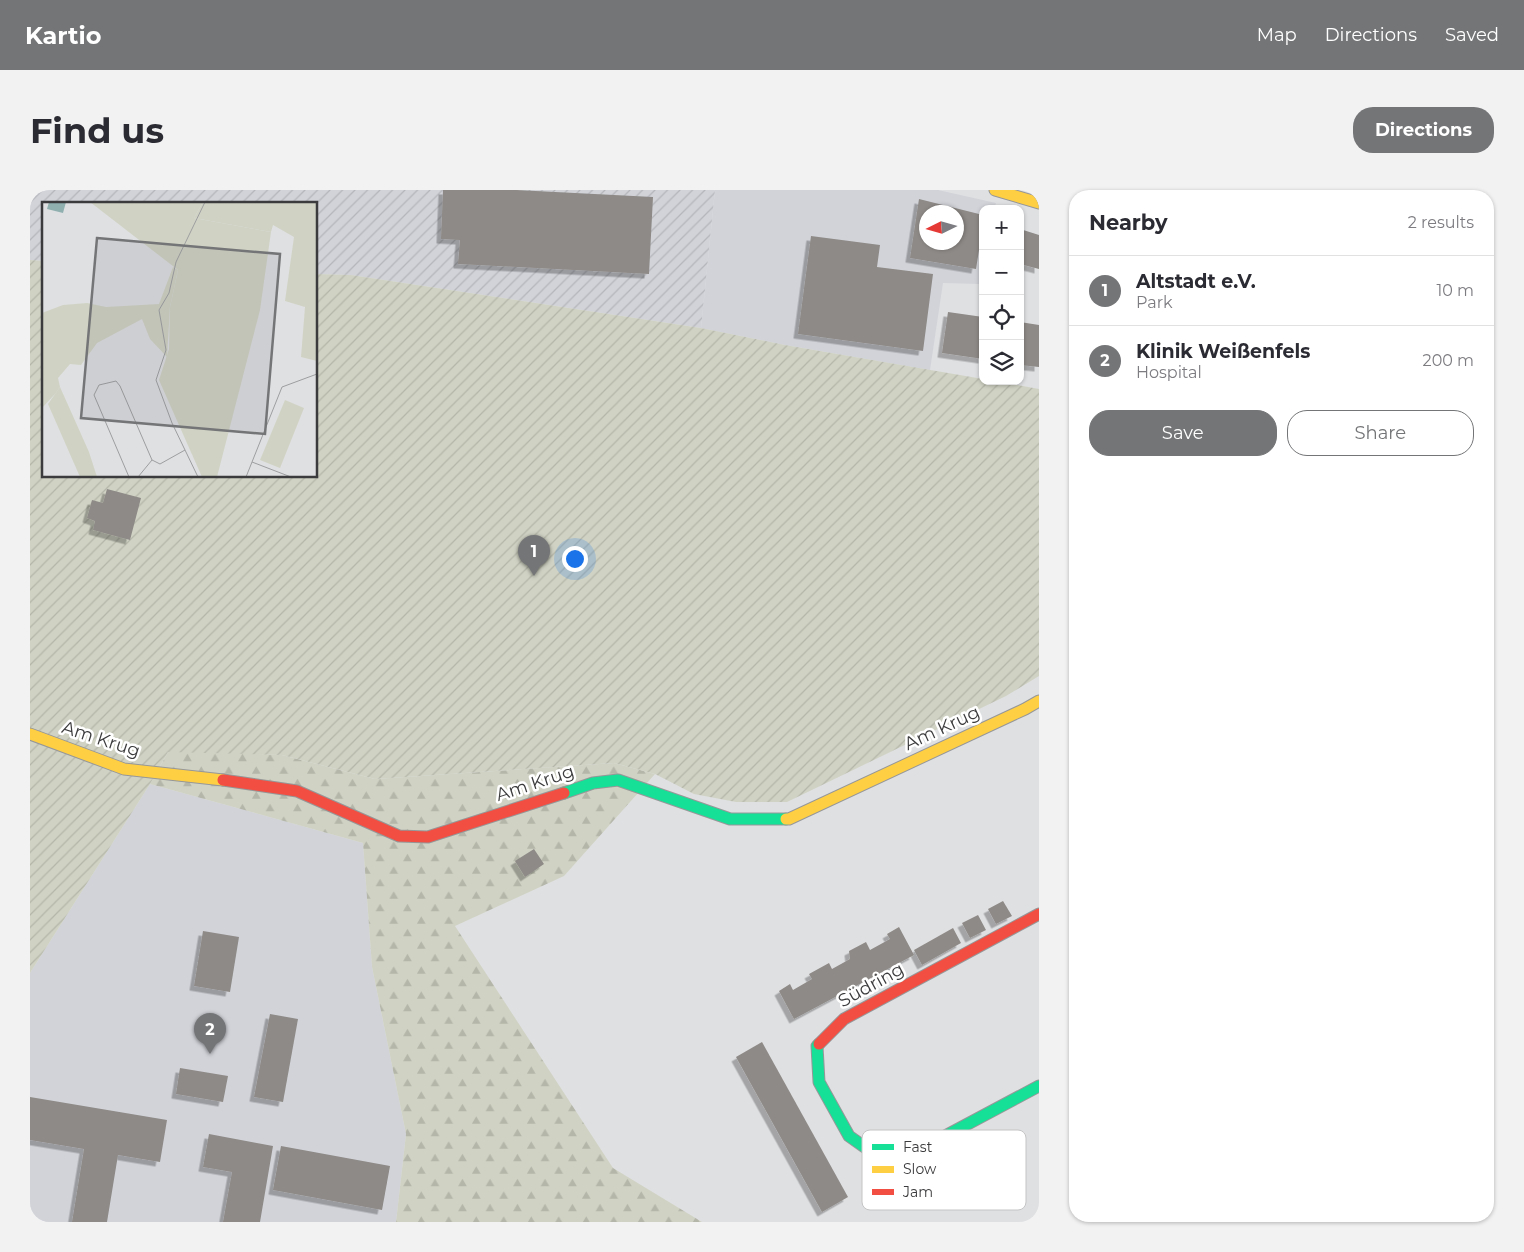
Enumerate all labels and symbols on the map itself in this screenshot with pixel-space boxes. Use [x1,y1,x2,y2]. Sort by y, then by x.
inset map [42,202,318,478]
north arrow [919,205,964,250]
pin: 1 [518,535,550,576]
your location [562,546,588,572]
street label: Am Krug [901,701,983,755]
street label: Am Krug [59,716,143,762]
street label: Am Krug [493,760,577,806]
street label: Südring [834,958,908,1012]
pin: 2 [194,1013,226,1054]
legend [862,1130,1026,1210]
text: Fast [903,1138,933,1156]
text: Slow [903,1160,937,1178]
text: Jam [902,1183,933,1201]

